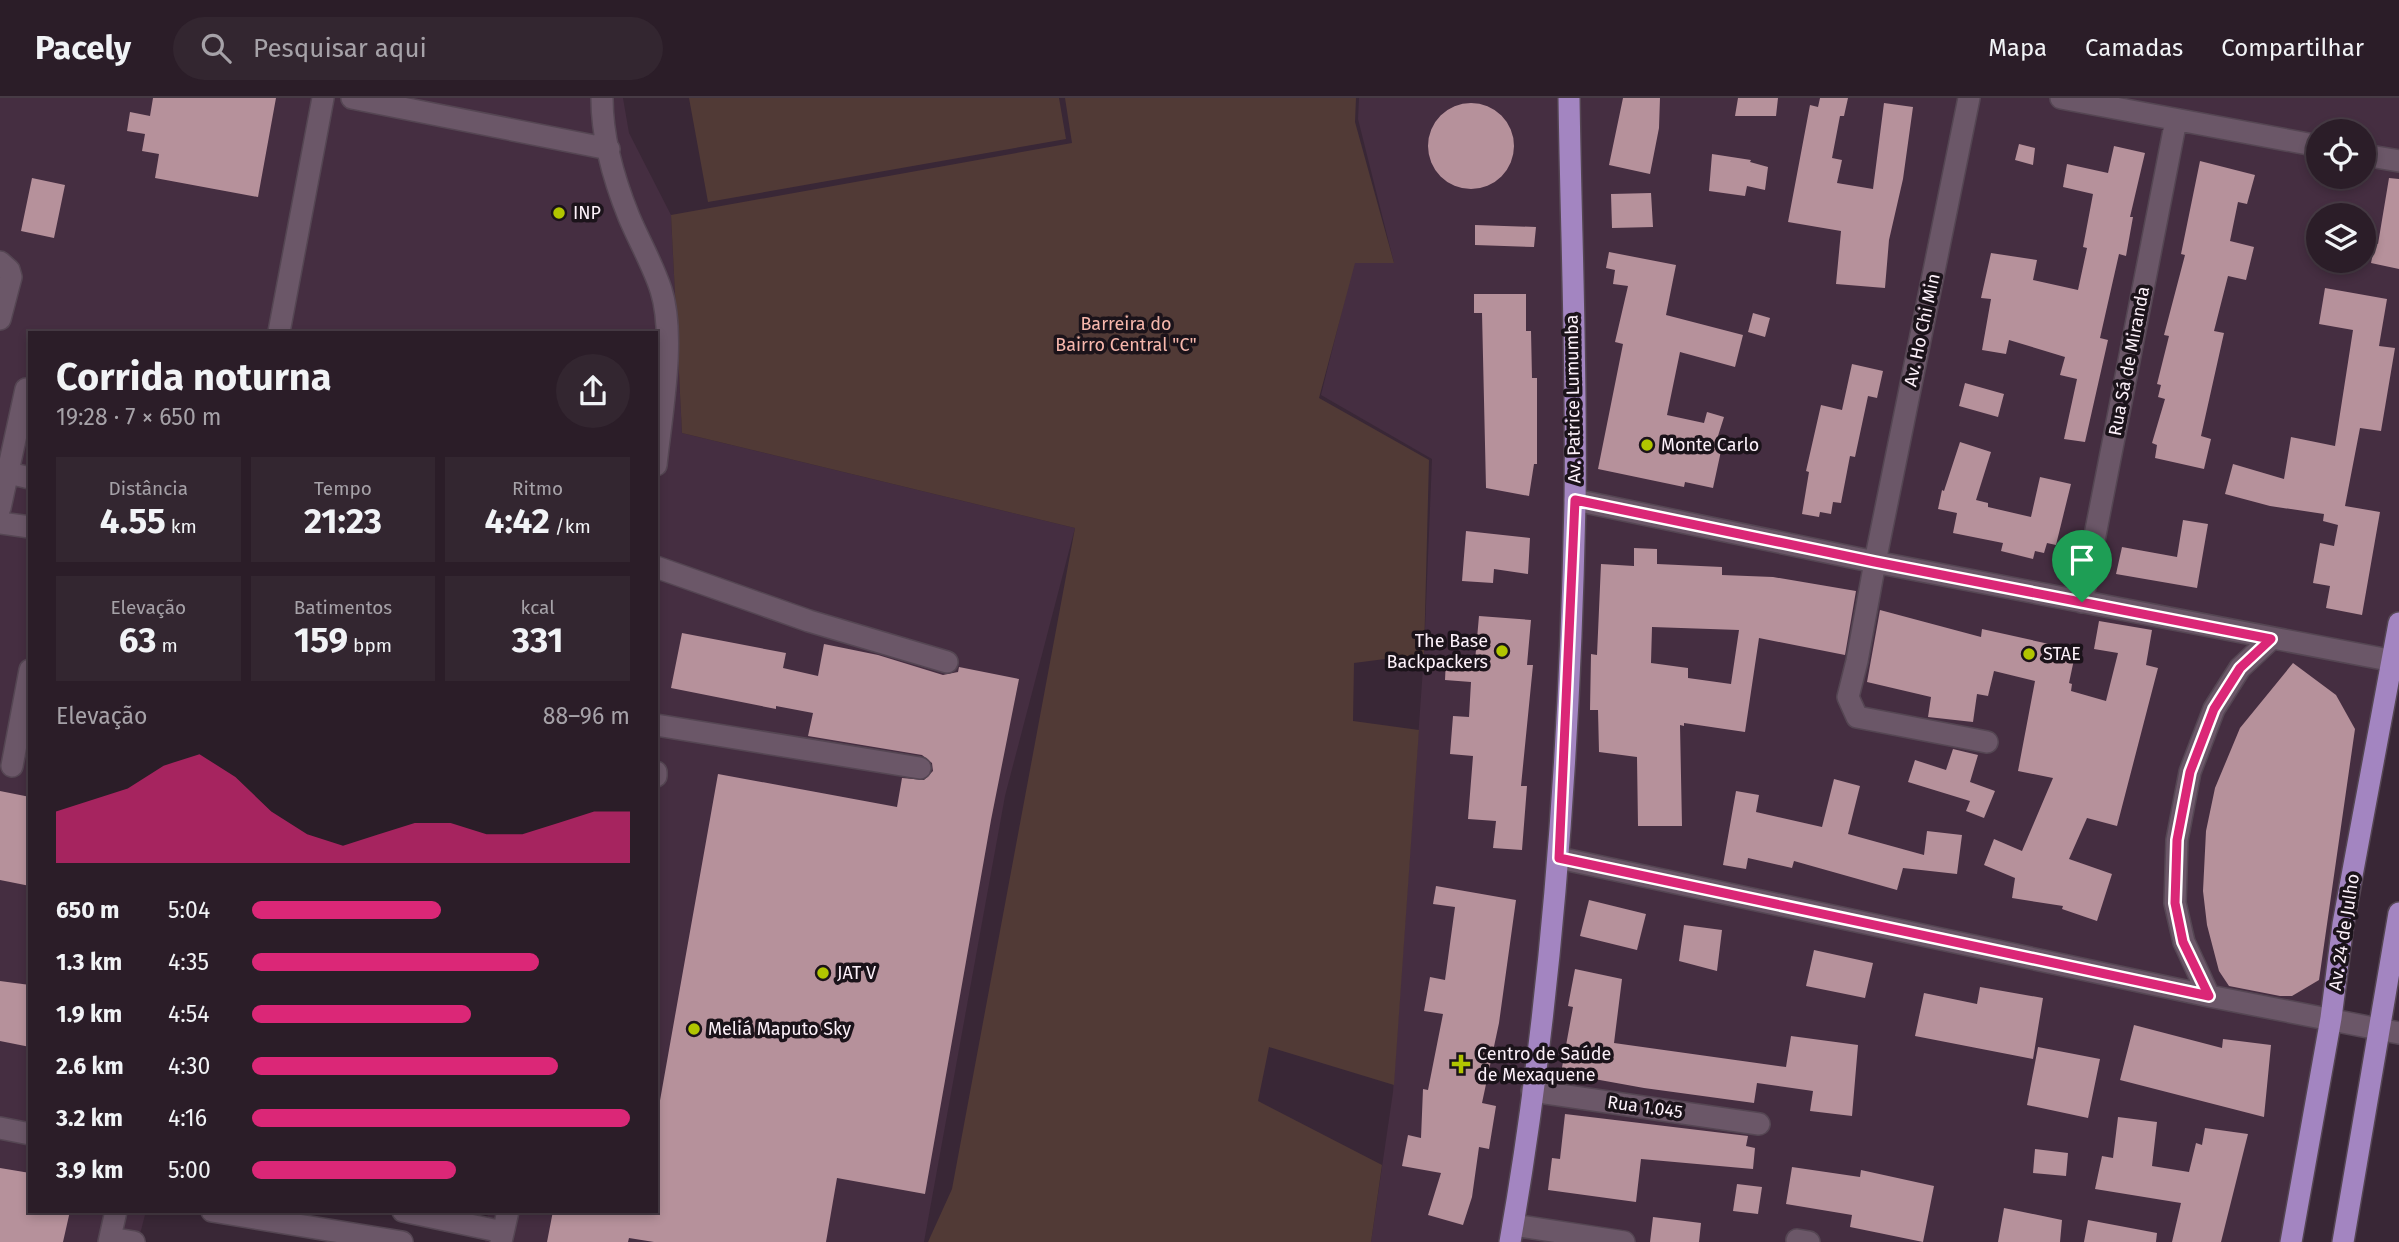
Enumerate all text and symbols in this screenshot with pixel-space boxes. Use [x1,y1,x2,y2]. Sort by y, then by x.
search box [173,17,663,80]
text: Pacely [35,28,131,68]
icon: search [197,29,235,67]
text: Pesquisar aqui [253,33,427,64]
text: Mapa [1988,34,2047,62]
text: Camadas [2085,34,2183,62]
text: Compartilhar [2221,34,2364,62]
map controls [2306,119,2376,273]
button: locate [2306,119,2376,189]
place label: INP [573,202,601,224]
button: layers [2306,203,2376,273]
marker: INP [551,205,567,221]
street label: Av. Ho Chi Min [1899,271,1945,389]
street label: Rua Sá de Miranda [2104,284,2154,438]
park label: Barreira do Bairro Central "C" [1055,313,1197,356]
street label: Av. Patrice Lumumba [1561,314,1585,484]
text: Corrida noturna [56,354,332,400]
button: share [556,354,630,428]
text: 19:28 · 7 × 650 m [56,403,222,431]
place label: Monte Carlo [1661,434,1759,456]
marker: Monte Carlo [1639,437,1655,453]
text: Distância [109,477,188,500]
text: Tempo [314,477,372,500]
text: Ritmo [512,477,563,500]
text: 4.55 [100,500,166,542]
text: 21:23 [304,500,382,542]
text: 4:42 [485,500,550,542]
text: km [166,515,197,538]
text: /km [550,515,591,538]
pin [2052,530,2112,602]
icon: arrive [2063,541,2101,579]
text: Elevação [111,596,186,619]
text: Batimentos [294,596,392,619]
text: kcal [521,596,555,619]
text: 63 [119,619,156,661]
text: 159 [294,619,348,661]
text: 331 [512,619,564,661]
place label: The Base Backpackers [1387,630,1488,673]
text: m [156,634,178,657]
text: bpm [348,634,392,657]
marker: The Base Backpackers [1494,643,1510,659]
place label: STAE [2043,643,2081,665]
marker: STAE [2021,646,2037,662]
text: Elevação [56,702,147,730]
text: 88–96 m [543,702,630,730]
street label: Av. 24 de Julho [2324,872,2364,992]
text: 650 m [56,896,120,924]
text: 5:04 [168,896,210,924]
text: 1.3 km [56,948,122,976]
text: 4:35 [168,948,209,976]
place label: JAT V [837,962,876,984]
marker: JAT V [815,965,831,981]
text: 1.9 km [56,1000,122,1028]
text: 4:54 [168,1000,210,1028]
place label: Meliá Maputo Sky [708,1018,851,1040]
marker: Meliá Maputo Sky [686,1021,702,1037]
place label: Centro de Saúde de Mexaquene [1477,1043,1611,1086]
text: 2.6 km [56,1052,124,1080]
text: 4:30 [168,1052,210,1080]
marker: Centro de Saúde de Mexaquene [1451,1054,1471,1074]
street label: Rua 1.045 [1606,1091,1684,1123]
text: 3.2 km [56,1104,123,1132]
text: 4:16 [168,1104,207,1132]
text: 3.9 km [56,1156,123,1184]
text: 5:00 [168,1156,211,1184]

